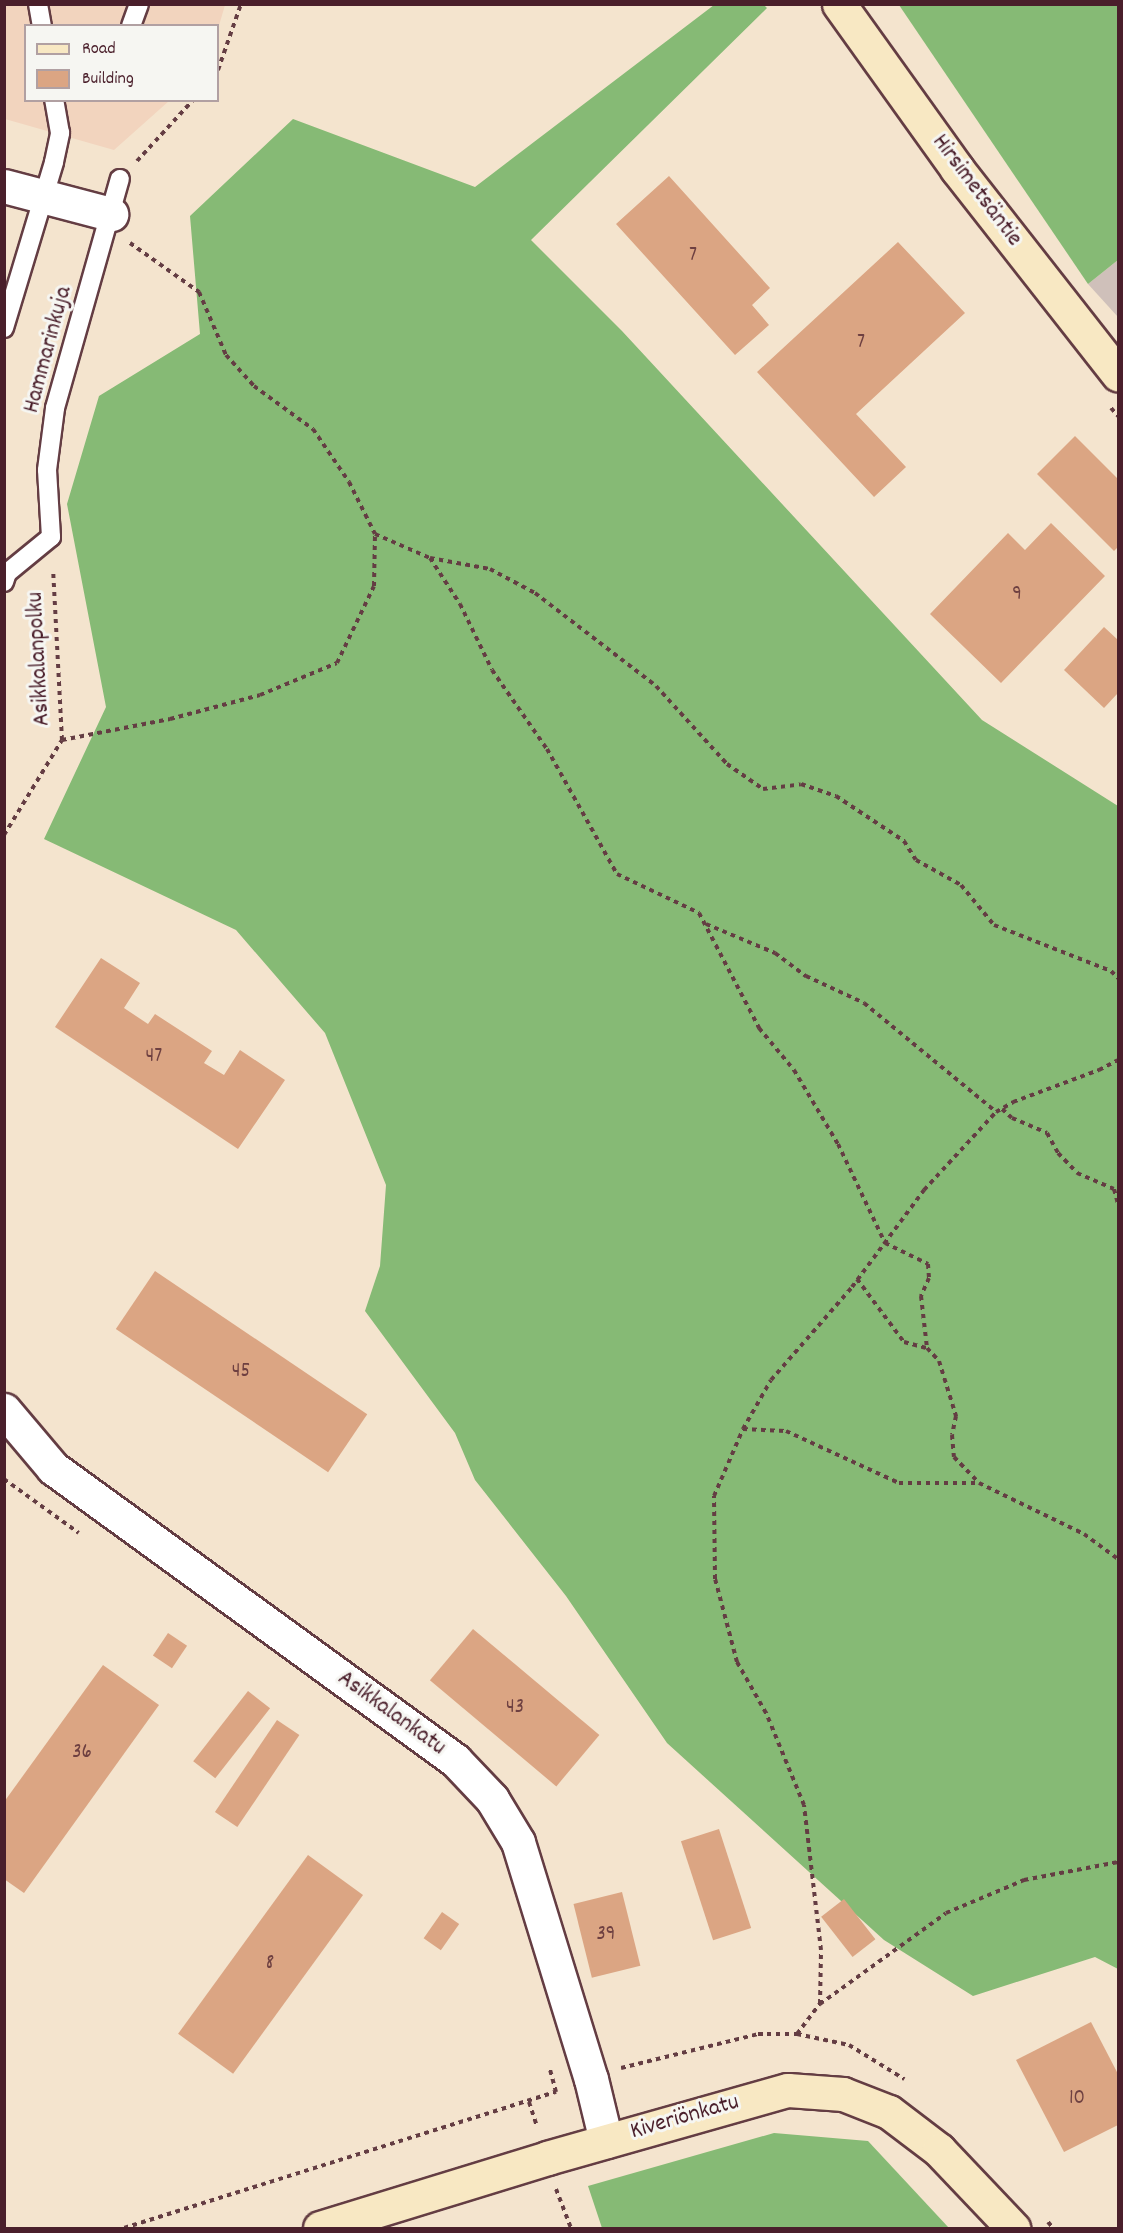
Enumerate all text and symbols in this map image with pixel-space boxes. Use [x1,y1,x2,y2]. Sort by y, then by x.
legend [24,24,219,102]
text: Road [82,37,116,62]
text: Building [82,67,134,92]
street label: Hirsimetsäntie [924,129,1028,253]
house number: 7 [689,243,697,269]
street label: Hammarinkuja [18,284,80,416]
house number: 7 [857,330,865,356]
house number: 9 [1012,582,1022,608]
street label: Asikkalanpolku [22,591,58,727]
house number: 47 [146,1044,162,1070]
house number: 45 [232,1359,250,1385]
street label: Asikkalankatu [331,1665,451,1763]
house number: 43 [506,1695,524,1721]
house number: 36 [72,1740,92,1766]
house number: 39 [597,1922,615,1948]
house number: 8 [266,1951,274,1977]
house number: 10 [1069,2086,1085,2112]
street label: Kiveriönkatu [627,2089,743,2147]

